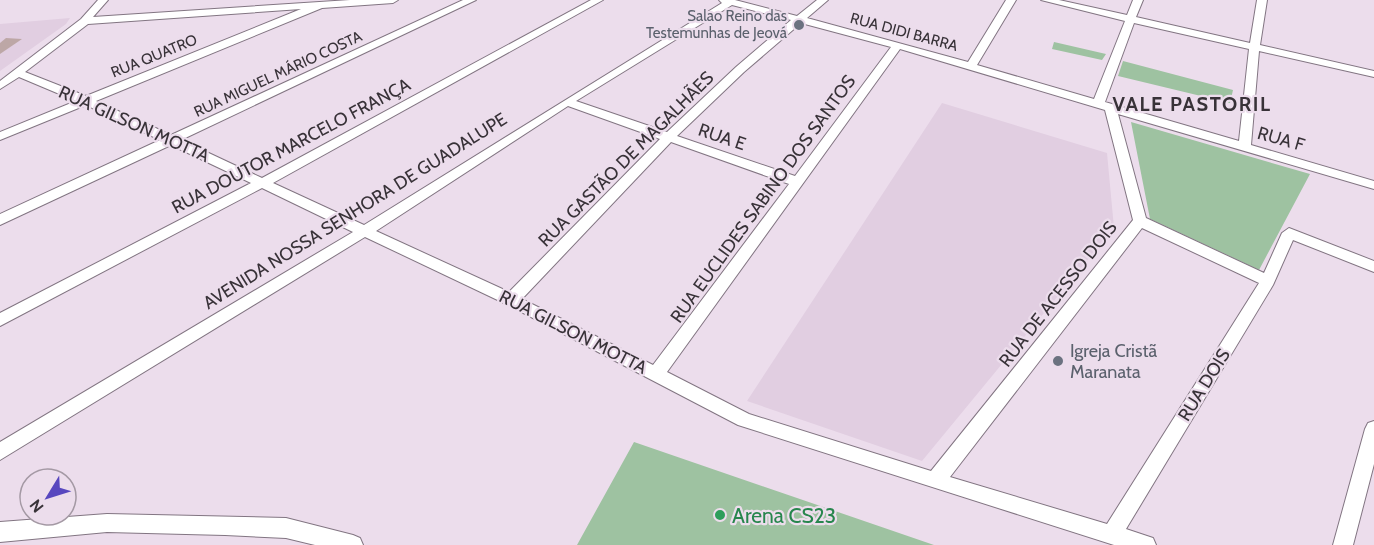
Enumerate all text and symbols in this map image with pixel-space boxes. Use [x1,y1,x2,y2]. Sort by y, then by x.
place label: Salao Reino das Testemunhas de Jeová [646,7,788,42]
street label: RUA DIDI BARRA [848,9,960,55]
marker: Salao Reino das Testemunhas de Jeová [792,18,806,32]
street label: RUA MIGUEL MÁRIO COSTA [191,26,366,121]
street label: RUA QUATRO [108,31,200,81]
street label: RUA GASTÃO DE MAGALHÃES [534,67,718,251]
street label: RUA EUCLIDES SABINO DOS SANTOS [666,71,860,327]
street label: RUA DOUTOR MARCELO FRANÇA [168,74,414,218]
street label: RUA GILSON MOTTA [55,81,213,167]
district label: VALE PASTORIL [1113,92,1271,116]
street label: AVENIDA NOSSA SENHORA DE GUADALUPE [199,108,511,314]
street label: RUA E [695,119,749,155]
street label: RUA F [1255,122,1308,156]
street label: RUA DE ACESSO DOIS [994,217,1122,371]
street label: RUA GILSON MOTTA [495,285,651,379]
place label: Igreja Cristã Maranata [1070,340,1157,383]
street label: RUA DOIS [1173,345,1235,425]
marker: Igreja Cristã Maranata [1051,354,1065,368]
north arrow [18,467,78,527]
text: N [26,496,48,516]
place label: Arena CS23 [732,503,836,528]
marker: Arena CS23 [713,508,727,522]

